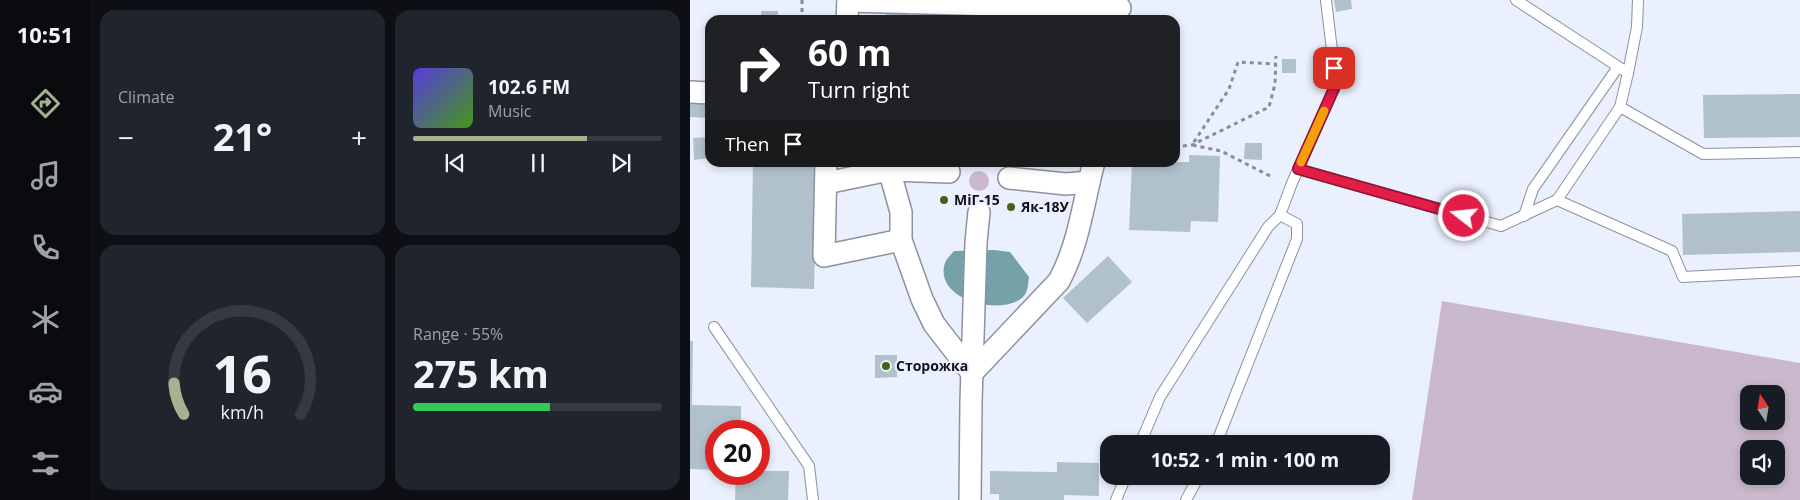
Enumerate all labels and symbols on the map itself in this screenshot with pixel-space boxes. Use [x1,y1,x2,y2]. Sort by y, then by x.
pin [1313,47,1355,89]
position arrow [1437,189,1489,241]
place label: МіГ-15 [954,190,1000,209]
marker: МіГ-15 [938,194,950,206]
place label: Як-18У [1020,197,1069,216]
marker: Як-18У [1005,201,1017,213]
place label: Сторожка [896,356,968,375]
marker: Сторожка [880,360,892,372]
north arrow [1740,385,1785,430]
speed limit sign: 20 [705,420,770,485]

